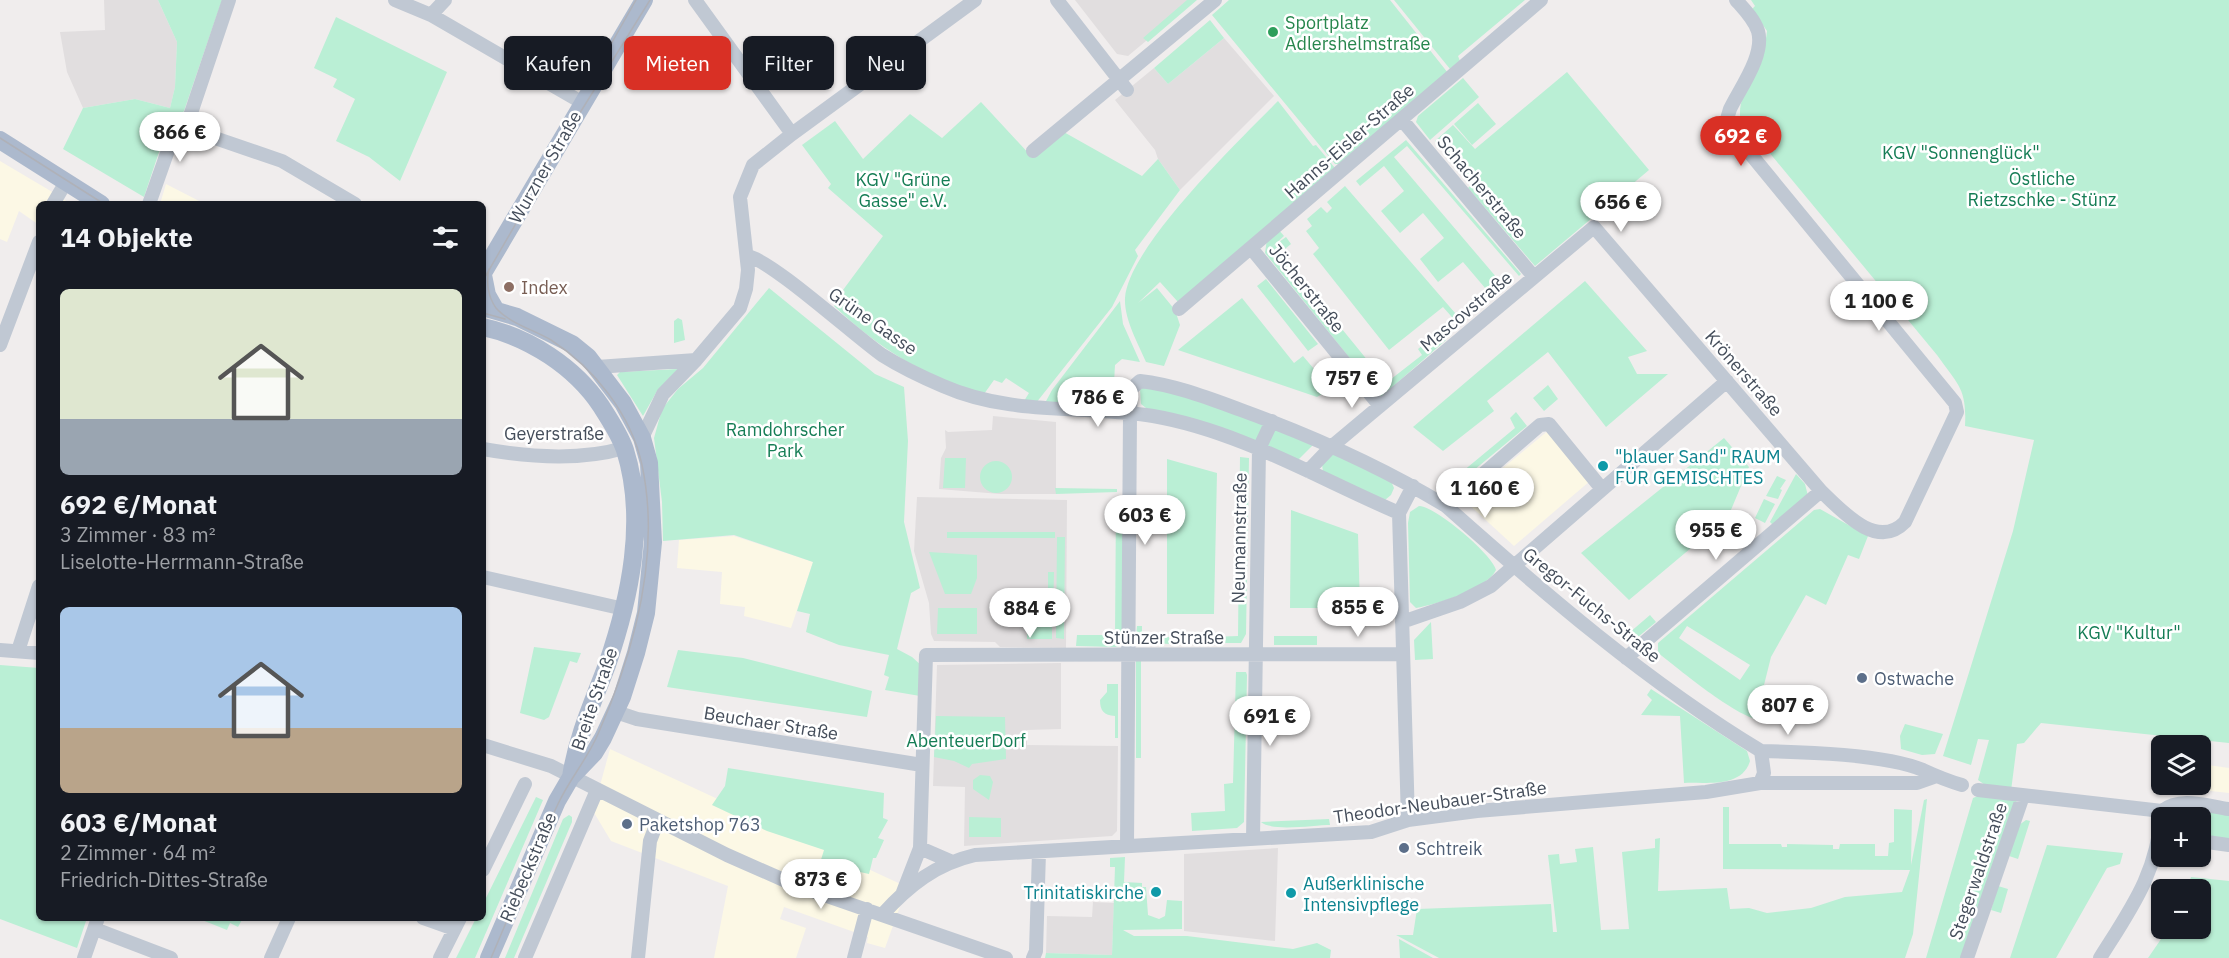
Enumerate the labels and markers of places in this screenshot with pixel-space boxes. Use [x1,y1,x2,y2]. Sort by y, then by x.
place label: Sportplatz Adlershelmstraße [1285,11,1430,55]
marker: Sportplatz Adlershelmstraße [1266,25,1280,39]
pin: 866 € [138,112,222,163]
pin: 692 € [1699,116,1783,167]
pin: 656 € [1579,182,1663,233]
place label: Index [521,276,568,299]
marker: Index [502,280,516,294]
pin: 1 100 € [1824,281,1934,332]
pin: 757 € [1310,358,1394,409]
pin: 786 € [1056,377,1140,428]
place label: "blauer Sand" RAUM FÜR GEMISCHTES [1615,445,1781,489]
marker: "blauer Sand" RAUM FÜR GEMISCHTES [1596,459,1610,473]
pin: 1 160 € [1430,468,1540,519]
pin: 603 € [1103,495,1187,546]
pin: 955 € [1674,510,1758,561]
pin: 855 € [1316,587,1400,638]
pin: 884 € [988,588,1072,639]
place label: Ostwache [1874,667,1954,690]
marker: Ostwache [1855,671,1869,685]
pin: 807 € [1746,685,1830,736]
pin: 691 € [1228,696,1312,747]
place label: Paketshop 763 [639,813,761,836]
marker: Paketshop 763 [620,817,634,831]
place label: Schtreik [1416,837,1483,860]
marker: Schtreik [1397,841,1411,855]
pin: 873 € [779,859,863,910]
place label: Außerklinische Intensivpflege [1303,872,1424,916]
place label: Trinitatiskirche [1024,881,1144,904]
marker: Trinitatiskirche [1149,885,1163,899]
marker: Außerklinische Intensivpflege [1284,886,1298,900]

